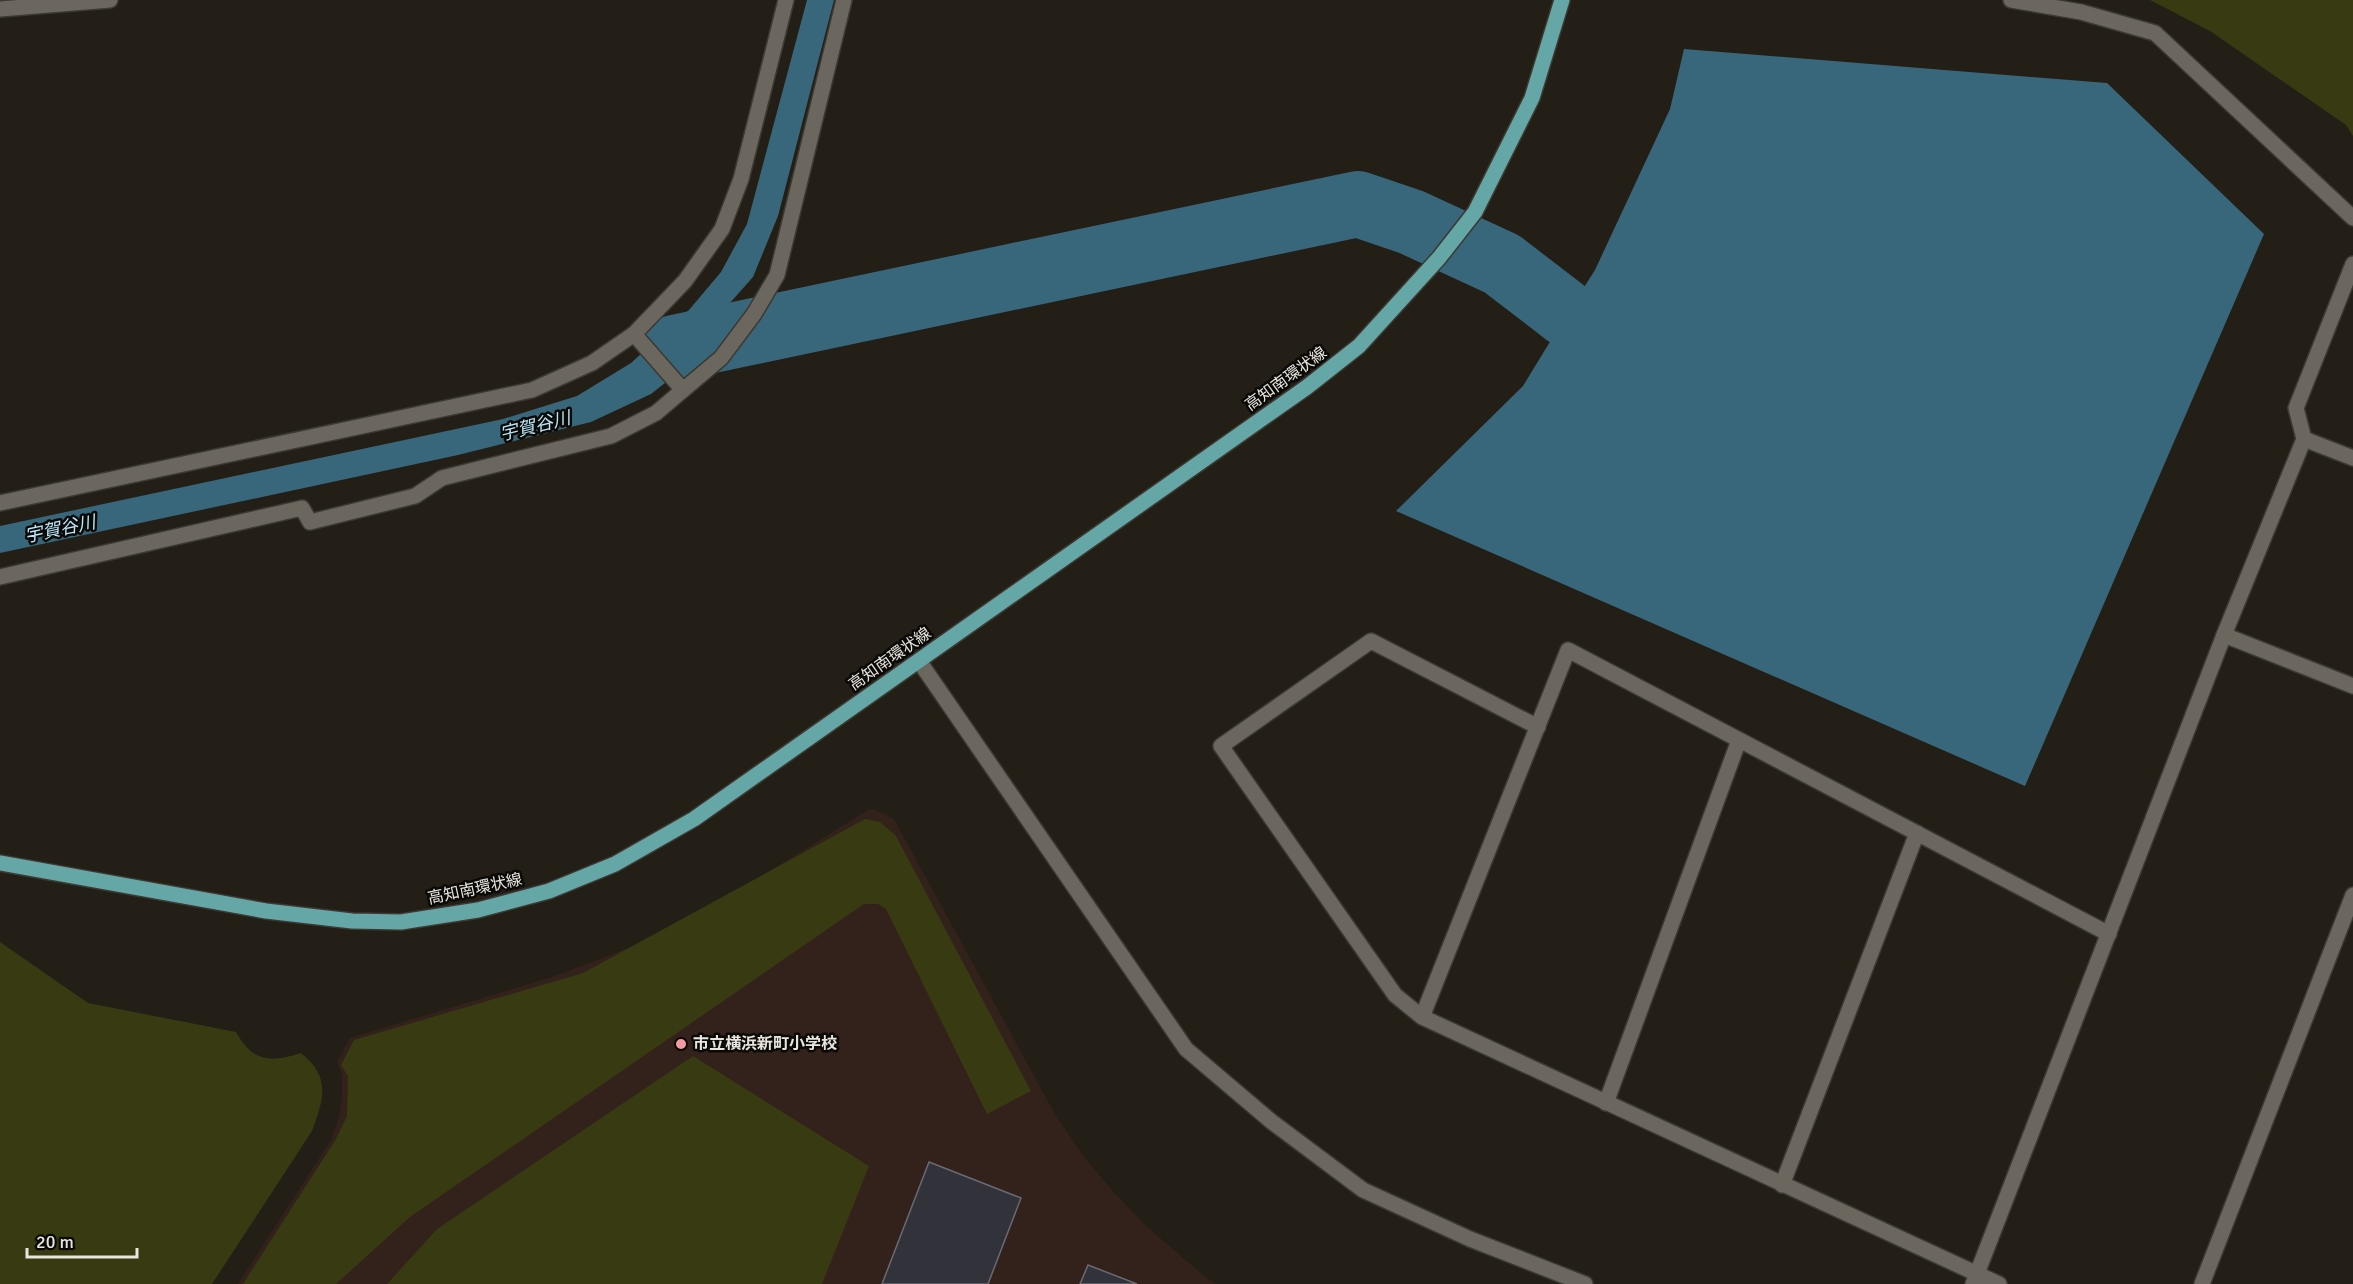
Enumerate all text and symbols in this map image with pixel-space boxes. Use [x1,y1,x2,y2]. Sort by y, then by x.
street label: 高知南環状線 [1241,343,1331,415]
water label: 宇賀谷川 [497,406,575,445]
water label: 宇賀谷川 [22,510,99,547]
street label: 高知南環状線 [845,623,935,695]
street label: 高知南環状線 [426,869,524,909]
place label: 市立横浜新町小学校 [693,1034,837,1054]
marker: 市立横浜新町小学校 [674,1037,688,1051]
scale bar [27,1221,136,1259]
text: 20 m [36,1231,74,1253]

